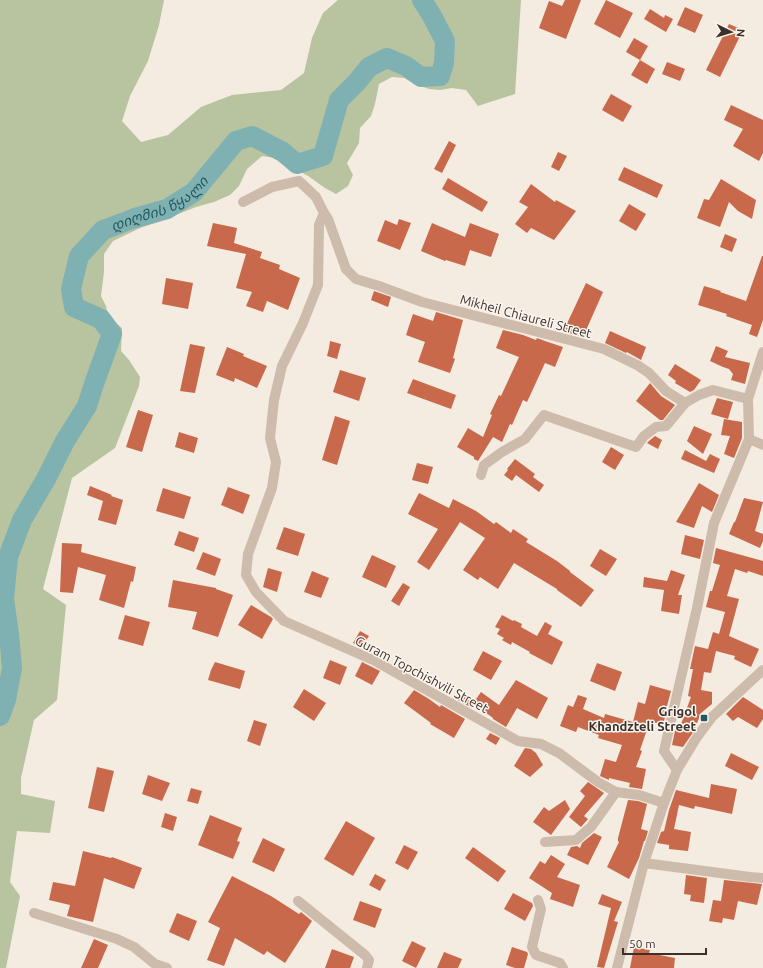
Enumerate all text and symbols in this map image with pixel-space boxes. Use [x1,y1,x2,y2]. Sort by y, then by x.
north arrow [711,12,751,52]
text: N [735,28,747,37]
water label: დიღმის წყალი [109,173,212,235]
street label: Mikheil Chiaureli Street [459,292,593,340]
street label: Guram Topchishvili Street [353,633,491,715]
place label: Grigol Khandzteli Street [589,704,696,733]
marker: Grigol Khandzteli Street [699,713,709,723]
scale bar [623,930,706,956]
text: 50 m [629,937,656,950]

